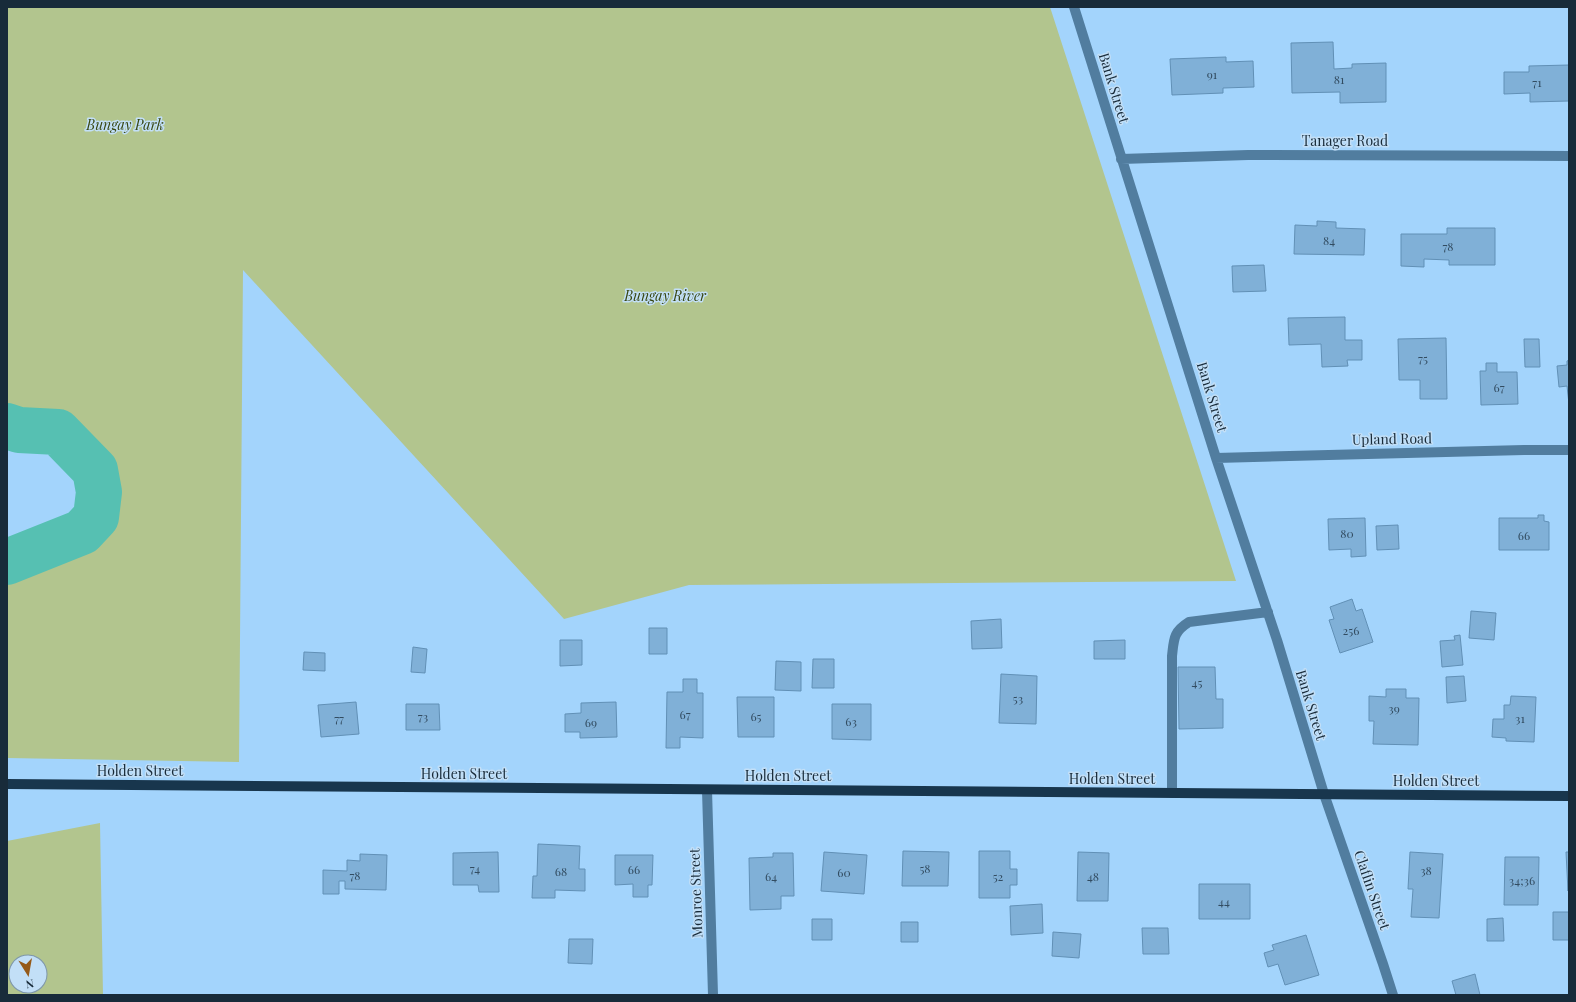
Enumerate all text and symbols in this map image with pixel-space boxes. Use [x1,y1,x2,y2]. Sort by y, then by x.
street label: Bank Street [1095,50,1134,126]
house number: 91 [1207,66,1218,82]
house number: 81 [1334,71,1345,87]
house number: 71 [1532,74,1542,90]
park label: Bungay Park [85,115,164,134]
street label: Tanager Road [1302,131,1388,150]
house number: 84 [1323,232,1335,248]
house number: 78 [1442,238,1454,254]
park label: Bungay River [623,286,707,305]
house number: 75 [1418,350,1428,366]
street label: Bank Street [1193,359,1232,435]
house number: 67 [1493,379,1505,395]
street label: Upland Road [1352,428,1432,449]
house number: 80 [1340,525,1354,541]
house number: 66 [1518,527,1530,543]
house number: 256 [1343,622,1359,638]
street label: Bank Street [1292,667,1331,743]
house number: 45 [1192,674,1202,690]
house number: 53 [1013,690,1023,706]
house number: 39 [1388,700,1400,716]
house number: 67 [679,706,691,722]
house number: 73 [418,708,428,724]
house number: 65 [750,708,762,724]
house number: 77 [334,710,344,726]
house number: 31 [1515,710,1525,726]
house number: 63 [845,713,857,729]
house number: 69 [585,714,597,730]
street label: Holden Street [97,761,184,780]
street label: Holden Street [421,764,508,783]
street label: Holden Street [745,766,832,785]
street label: Holden Street [1069,769,1156,788]
street label: Holden Street [1393,771,1480,790]
street label: Monroe Street [684,847,707,938]
street label: Claflin Street [1350,848,1395,933]
house number: 74 [470,860,480,876]
house number: 58 [919,860,931,876]
house number: 66 [628,861,640,877]
house number: 38 [1420,862,1432,878]
house number: 68 [555,863,567,879]
house number: 60 [837,864,851,880]
house number: 78 [349,867,361,883]
house number: 64 [765,868,777,884]
house number: 52 [993,868,1004,884]
house number: 48 [1087,868,1099,884]
house number: 34;36 [1509,872,1535,888]
house number: 44 [1218,893,1230,909]
north arrow [8,954,48,994]
text: N [25,976,35,992]

